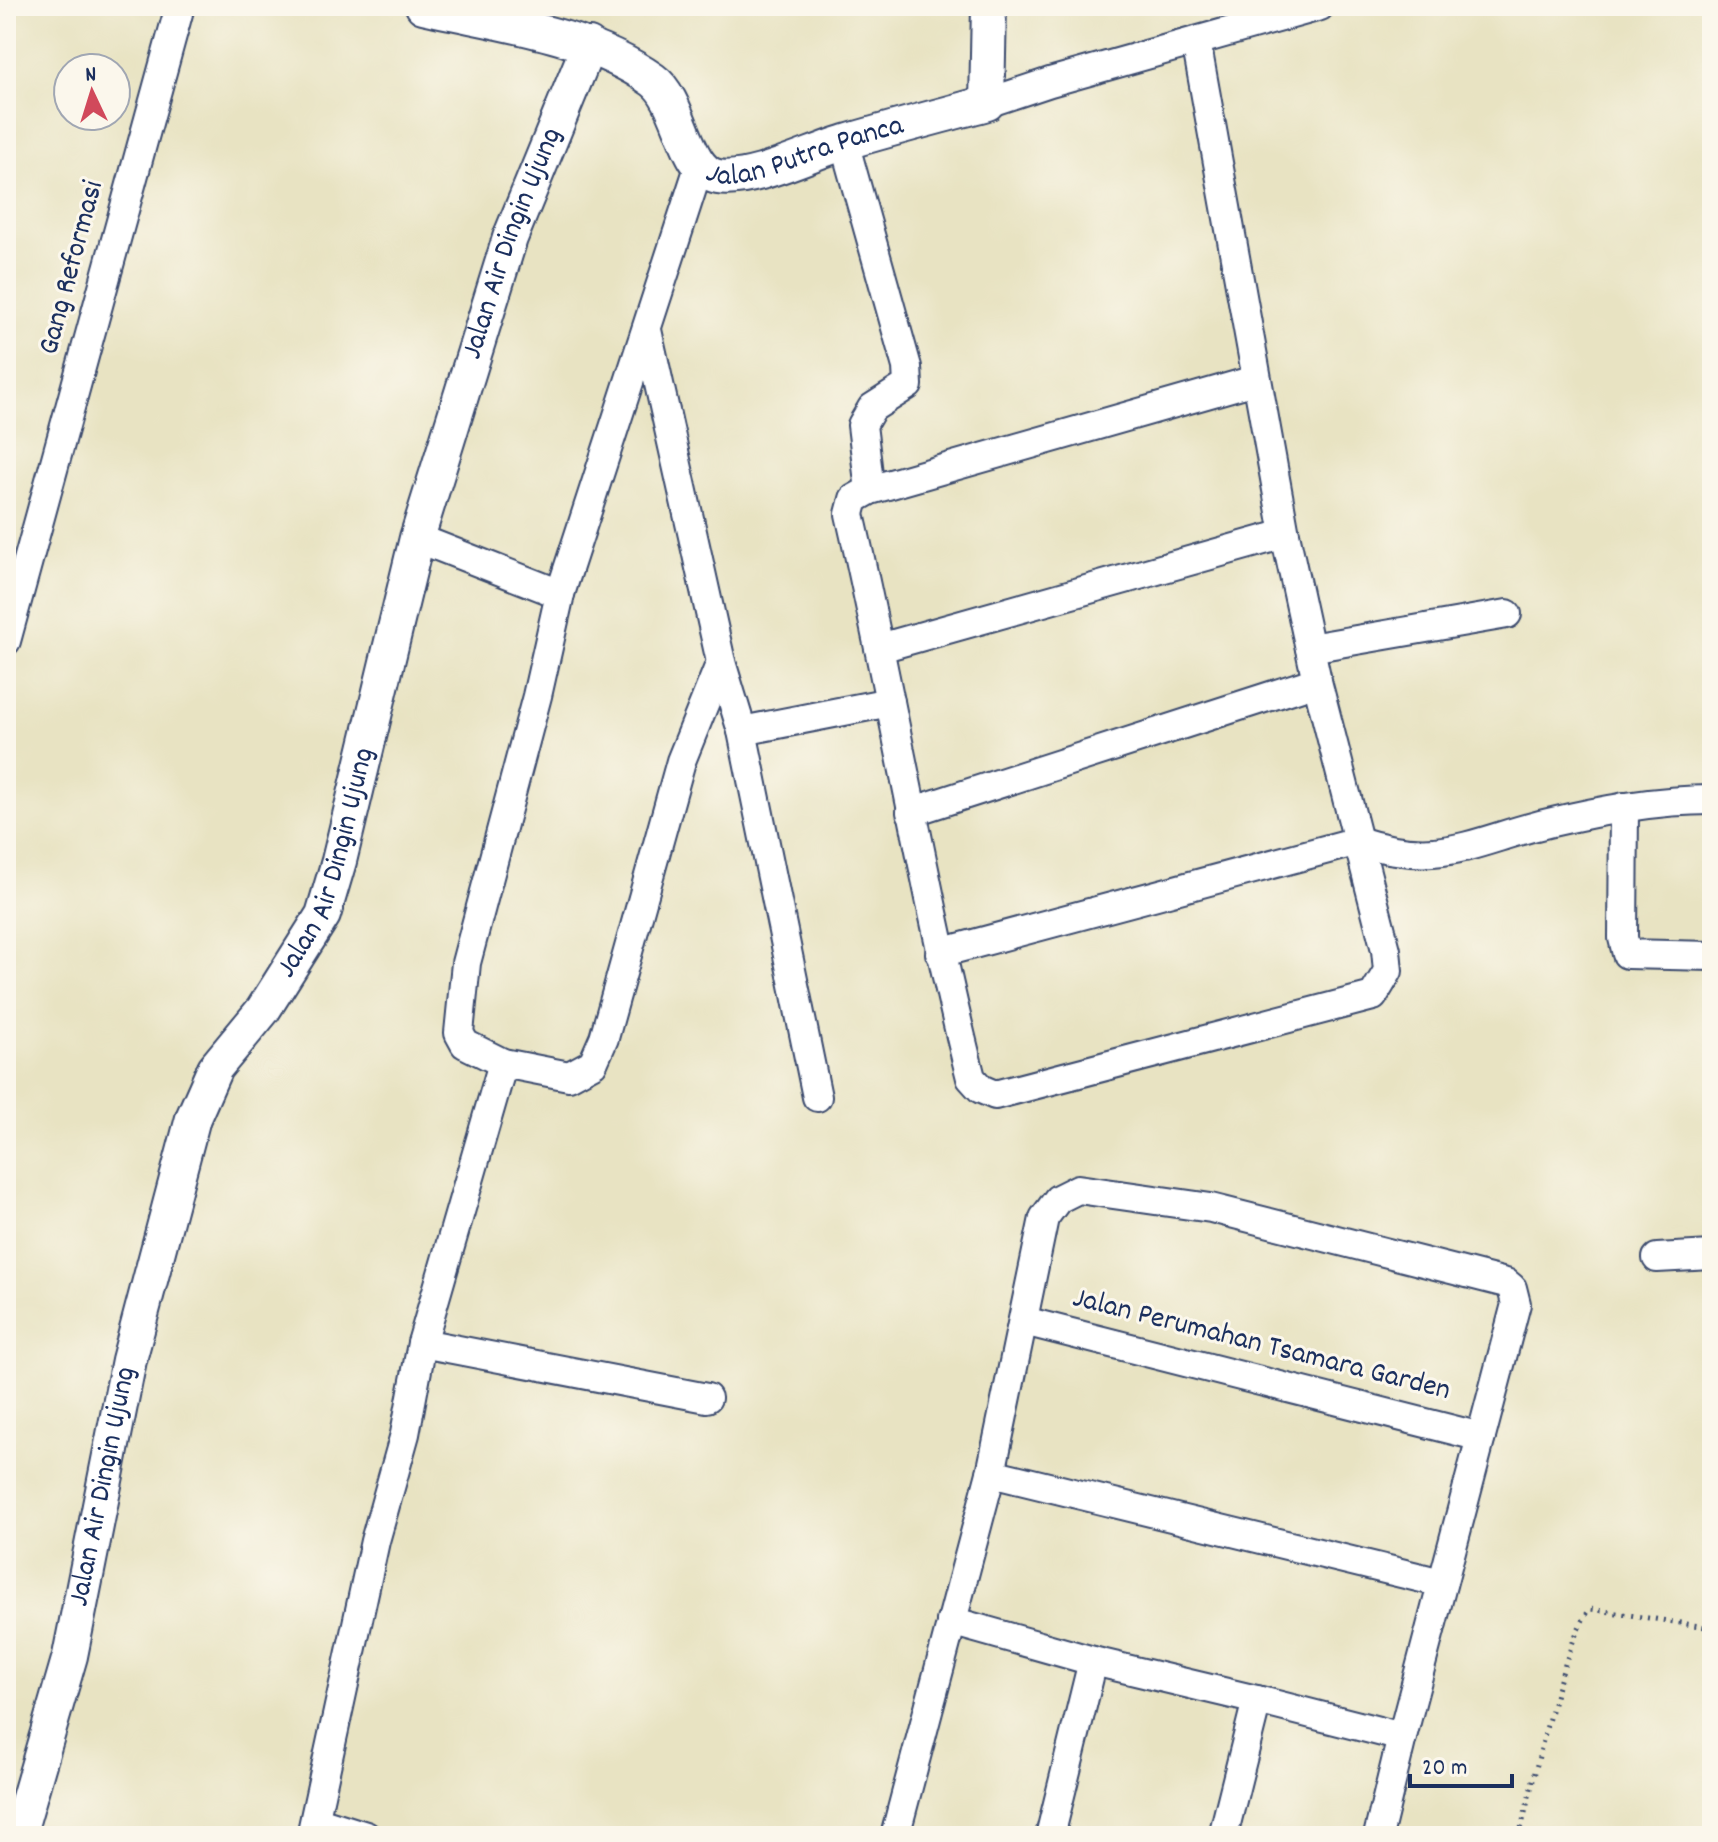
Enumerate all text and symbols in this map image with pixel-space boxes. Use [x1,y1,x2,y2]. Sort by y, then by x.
north arrow [52,52,132,132]
text: N [84,60,97,91]
street label: Jalan Putra Panca [698,105,909,200]
street label: Jalan Air Dingin Ujung [452,121,574,365]
street label: Gang Reformasi [29,176,117,360]
street label: Jalan Air Dingin Ujung [267,744,387,987]
street label: Jalan Perumahan Tsamara Garden [1068,1278,1454,1414]
street label: Jalan Air Dingin Ujung [59,1363,149,1610]
scale bar [1410,1738,1512,1788]
text: 20 m [1422,1752,1468,1786]

